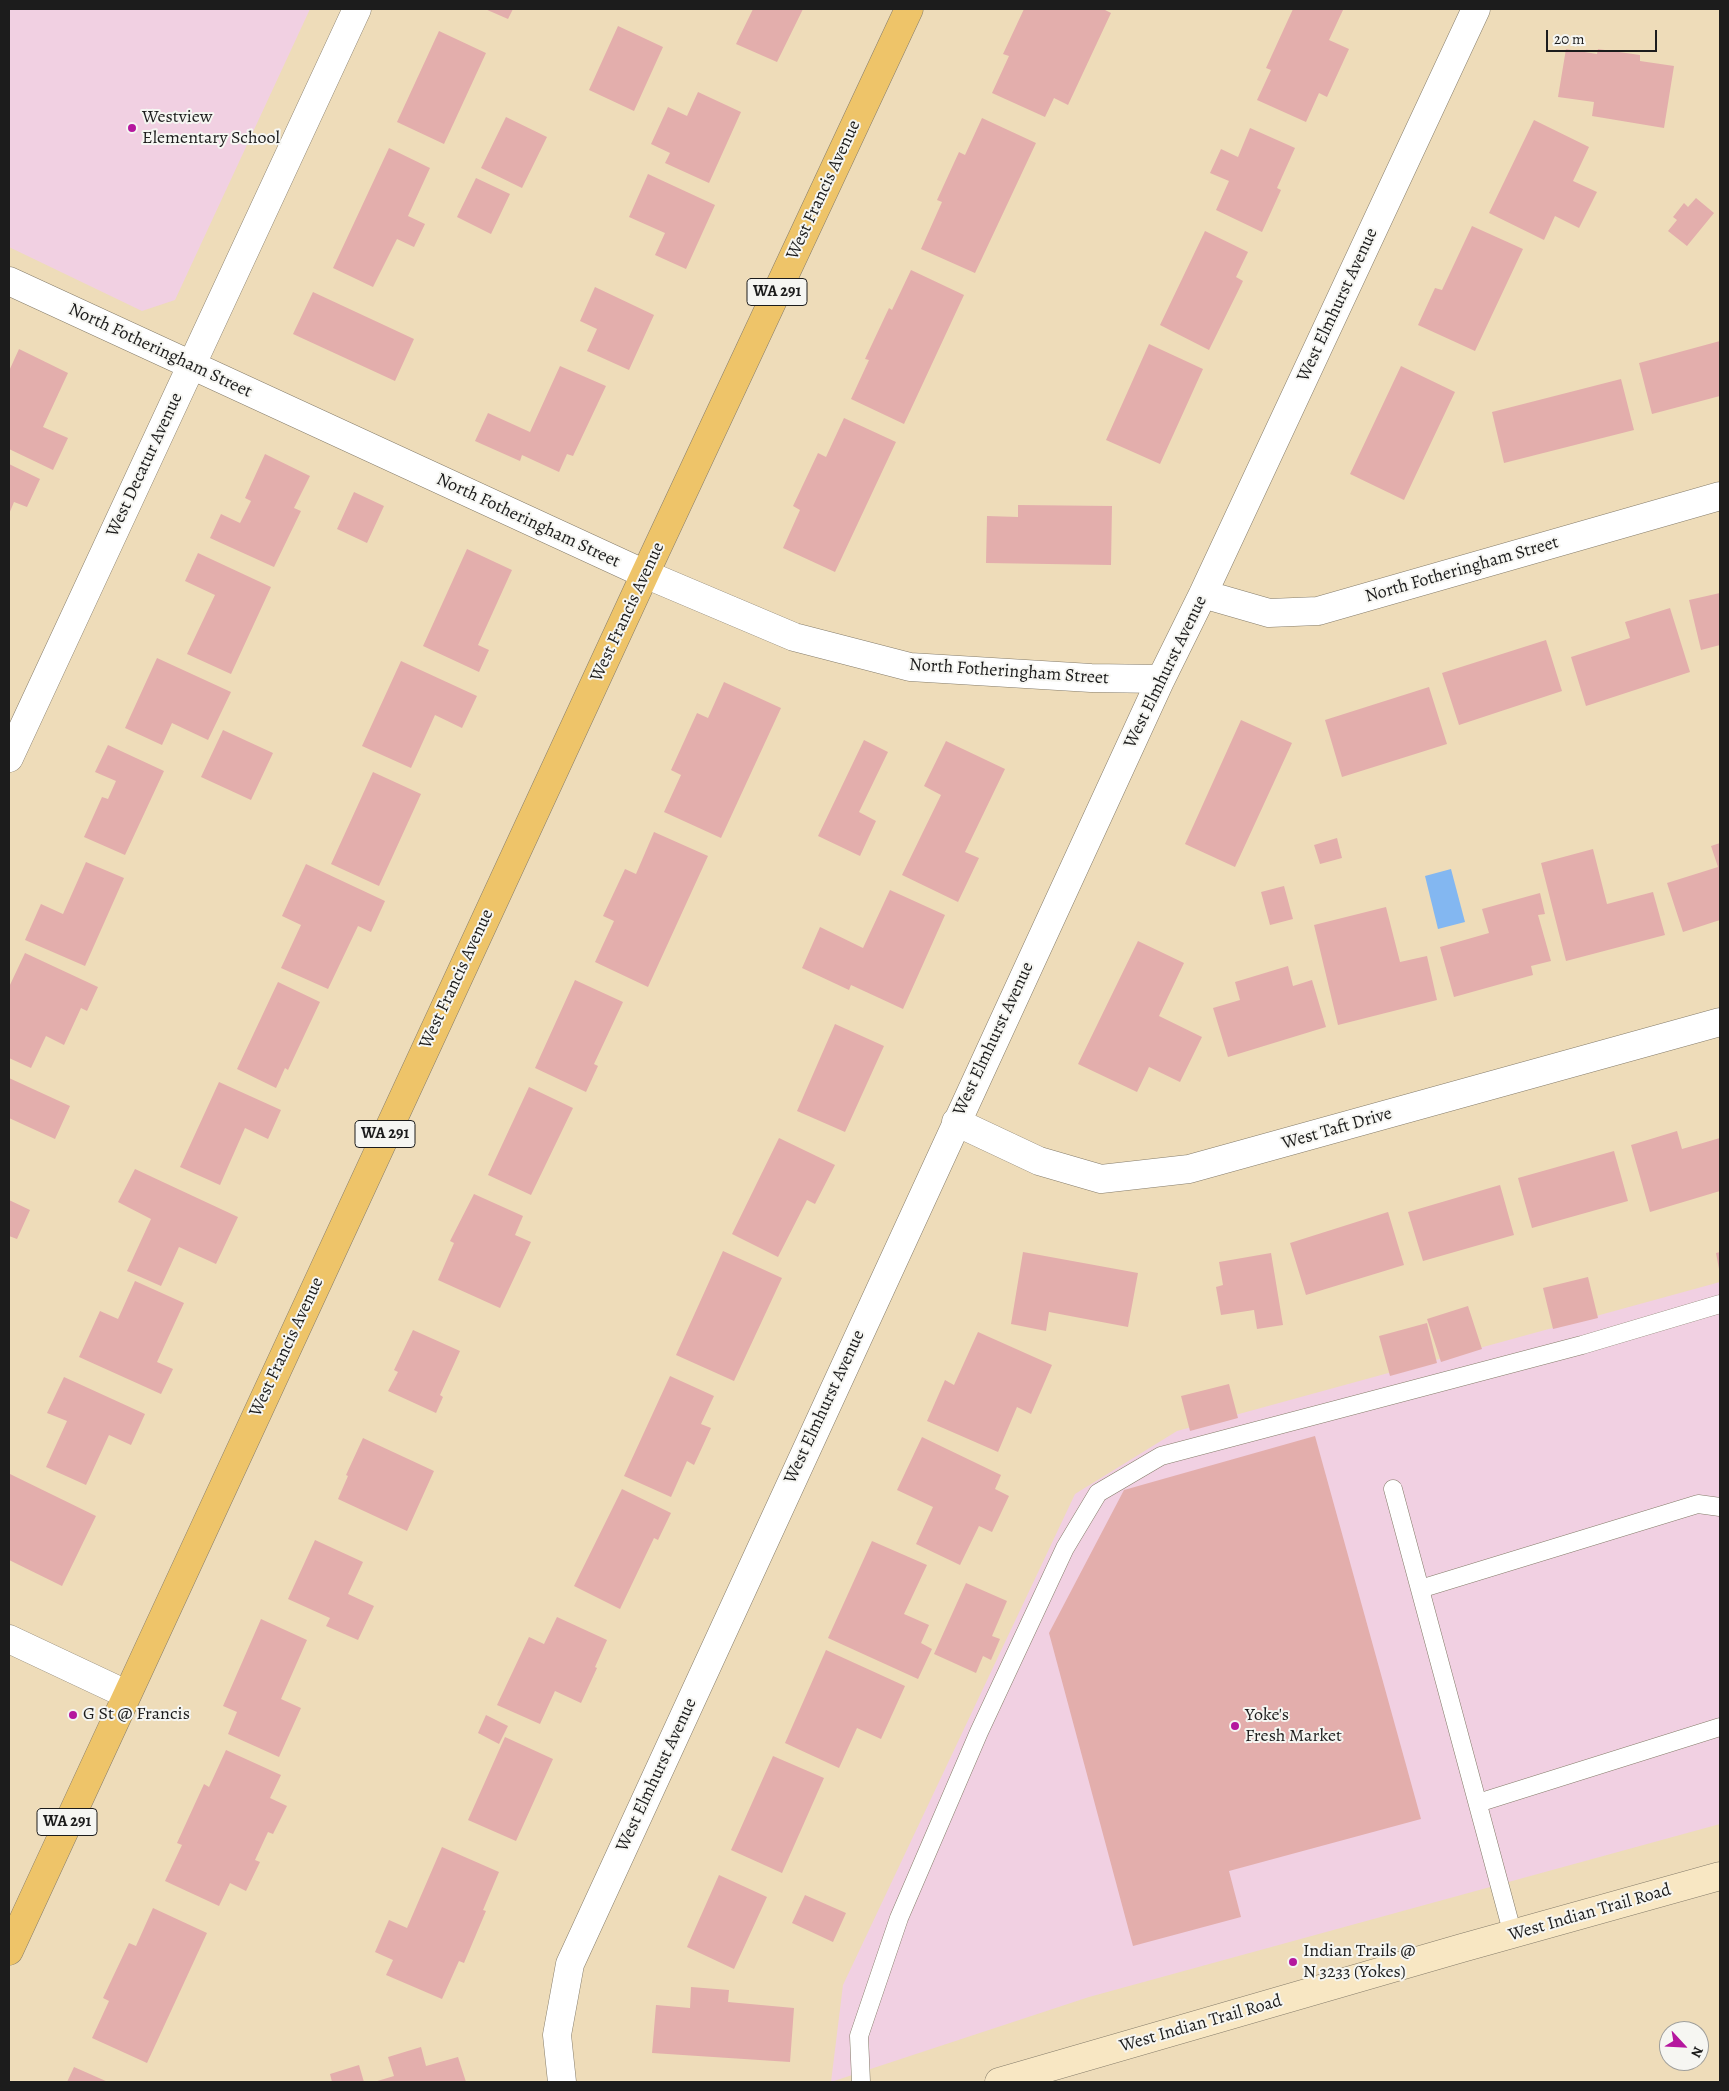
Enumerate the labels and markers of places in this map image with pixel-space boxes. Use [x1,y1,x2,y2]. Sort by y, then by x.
place label: Westview Elementary School [142,107,280,150]
marker: Westview Elementary School [126,122,138,134]
place label: G St @ Francis [83,1704,190,1726]
place label: Yoke's Fresh Market [1245,1705,1342,1748]
marker: G St @ Francis [67,1709,79,1721]
marker: Yoke's Fresh Market [1229,1720,1241,1732]
place label: Indian Trails @ N 3233 (Yokes) [1303,1941,1415,1984]
marker: Indian Trails @ N 3233 (Yokes) [1287,1956,1299,1968]

